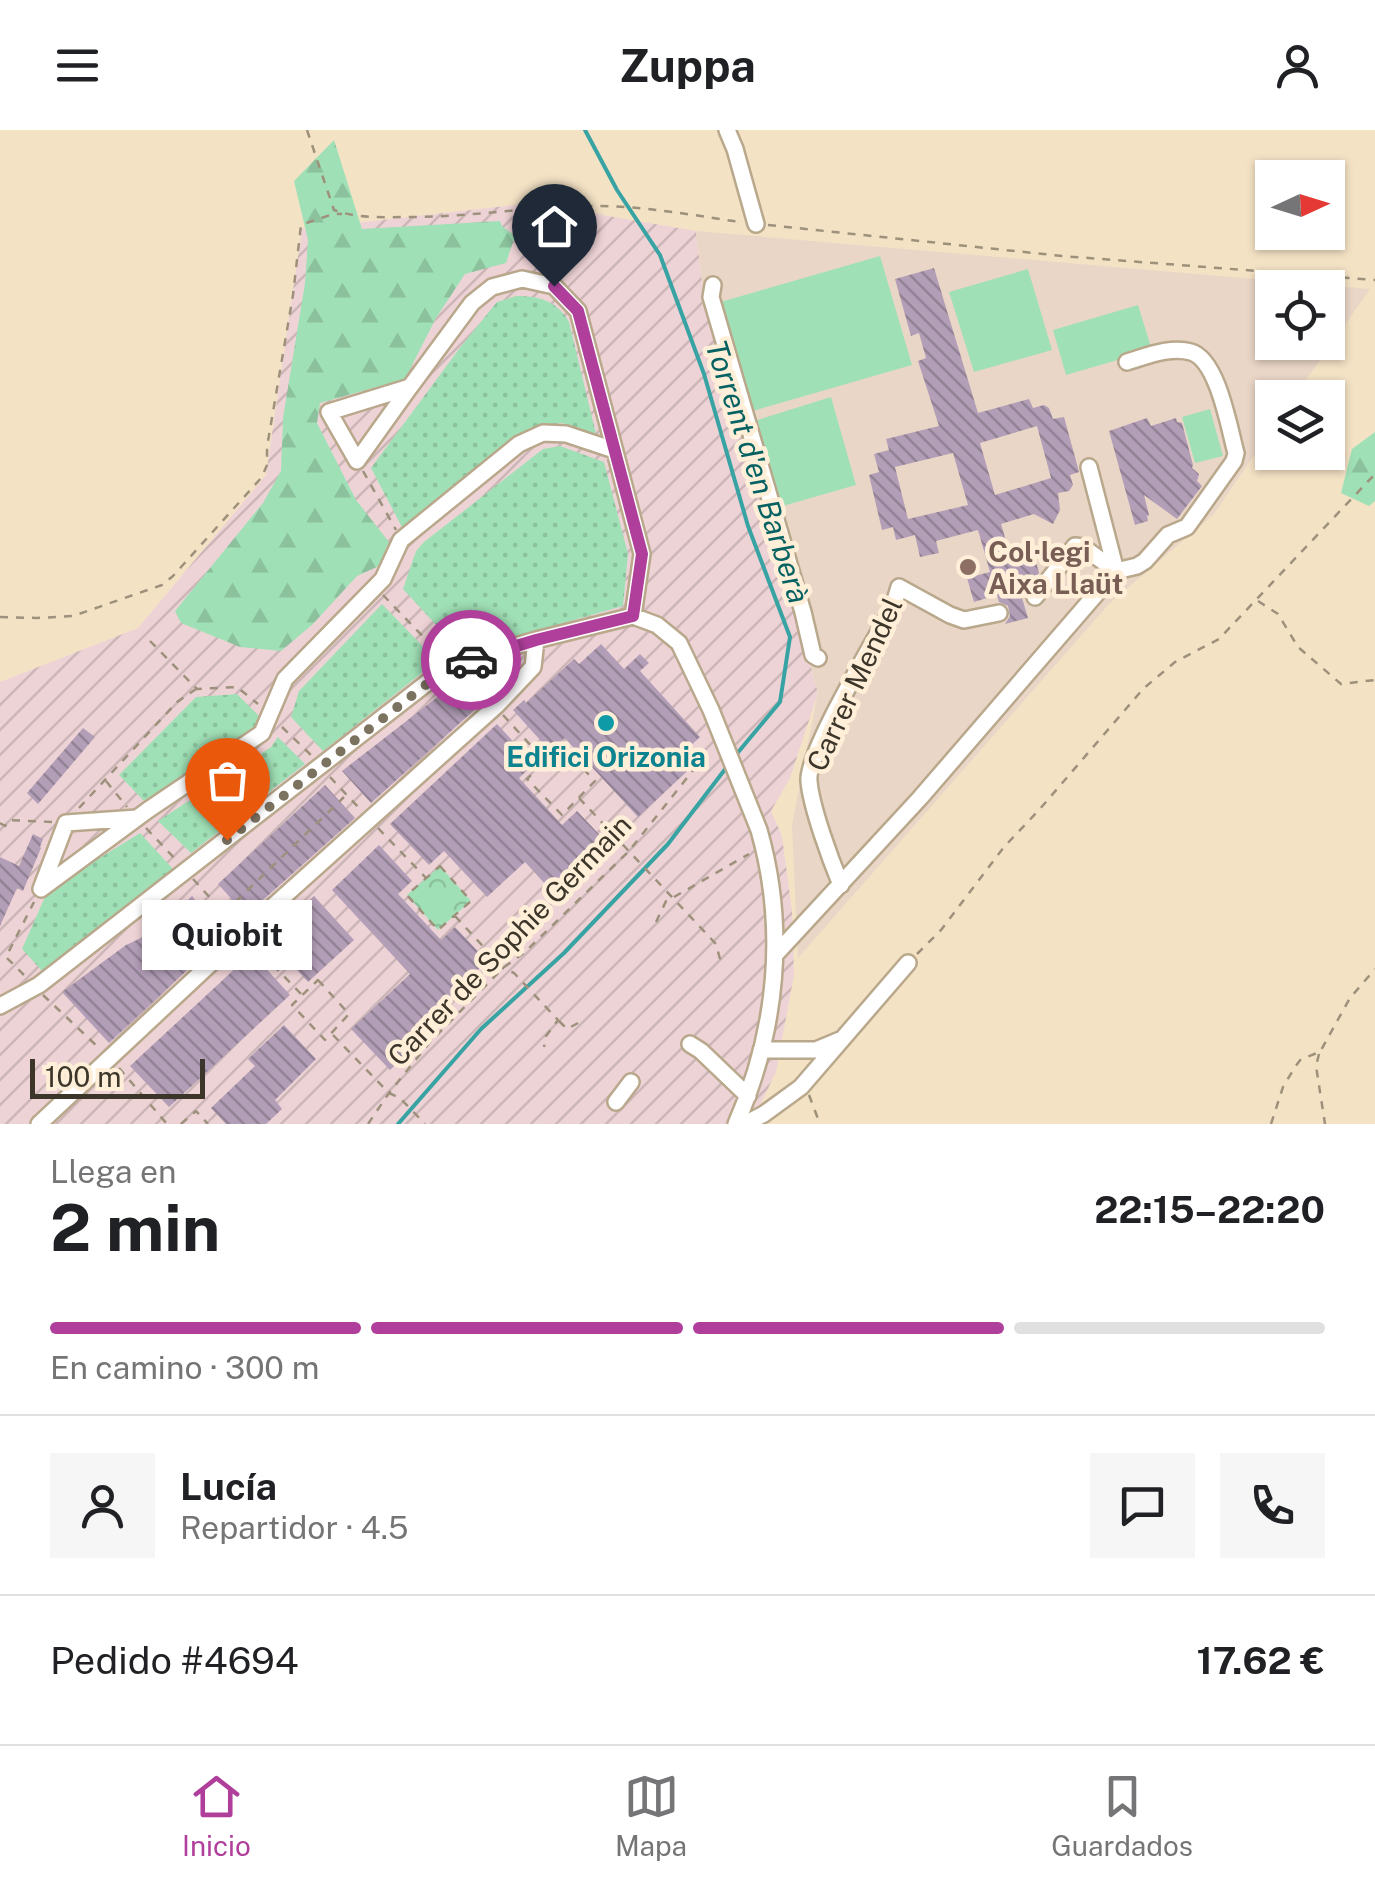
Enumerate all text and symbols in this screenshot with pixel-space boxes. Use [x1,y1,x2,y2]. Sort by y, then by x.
icon: menu [50,38,105,93]
icon: person [1270,38,1325,93]
text: Zuppa [619,39,756,92]
north arrow [1255,160,1345,250]
map controls [1255,160,1345,470]
pin [512,184,597,287]
icon: home [527,199,582,254]
button: locate [1255,270,1345,360]
water label: Torrent d'en Barberà [698,336,818,608]
button: layers [1255,380,1345,470]
place label: Col·legi Aixa Llaüt [988,535,1123,600]
marker: Col·legi Aixa Llaüt [957,556,979,578]
street label: Carrer Mendel [799,592,909,776]
courier [421,610,521,710]
icon: car [444,633,499,688]
marker: Edifici Orizonia [595,712,617,734]
pin [185,738,270,841]
place label: Edifici Orizonia [506,740,706,773]
icon: bag [200,753,255,808]
street label: Carrer de Sophie Germain [381,808,637,1072]
callout: Quiobit [142,900,312,970]
text: Quiobit [171,916,283,953]
scale bar [30,1054,205,1098]
text: 100 m [45,1060,122,1093]
text: Llega en [50,1153,176,1190]
text: 22:15–22:20 [1094,1187,1325,1232]
text: 2 min [50,1189,220,1266]
text: En camino · 300 m [50,1349,319,1386]
button: person [50,1453,155,1558]
button: chat [1090,1453,1195,1558]
button: phone [1220,1453,1325,1558]
text: Lucía [180,1464,277,1509]
text: Repartidor · 4.5 [180,1509,408,1546]
text: Pedido #4694 [50,1638,299,1683]
text: 17.62 € [1196,1638,1325,1683]
tab: Inicio [182,1769,251,1862]
tab: Mapa [615,1769,687,1862]
tab: Guardados [1051,1769,1193,1862]

